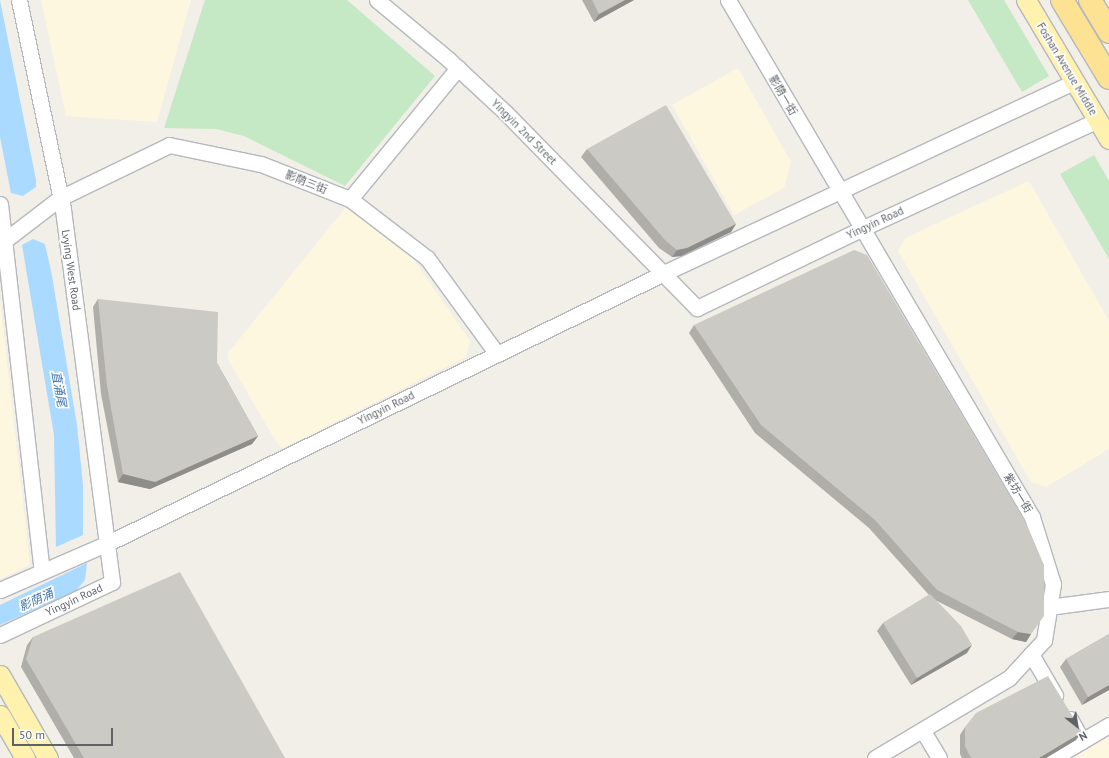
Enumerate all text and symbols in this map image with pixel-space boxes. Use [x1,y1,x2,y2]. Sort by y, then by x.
street label: Foshan Avenue Middle [1034,20,1100,118]
street label: 影荫一街 [766,73,800,117]
street label: Yingyin 2nd Street [489,97,559,167]
street label: 影荫三街 [283,168,329,196]
street label: Yingyin Road [844,204,906,242]
street label: Lvying West Road [59,229,83,311]
water label: 直涌尾 [49,370,69,408]
street label: Yingyin Road [356,389,416,427]
street label: 紫坊一街 [1001,471,1035,515]
street label: Yingyin Road [43,581,105,619]
water label: 影荫涌 [17,586,55,614]
north arrow [1057,706,1097,746]
scale bar [14,720,115,746]
text: 50 m [19,727,45,742]
text: N [1076,729,1090,744]

